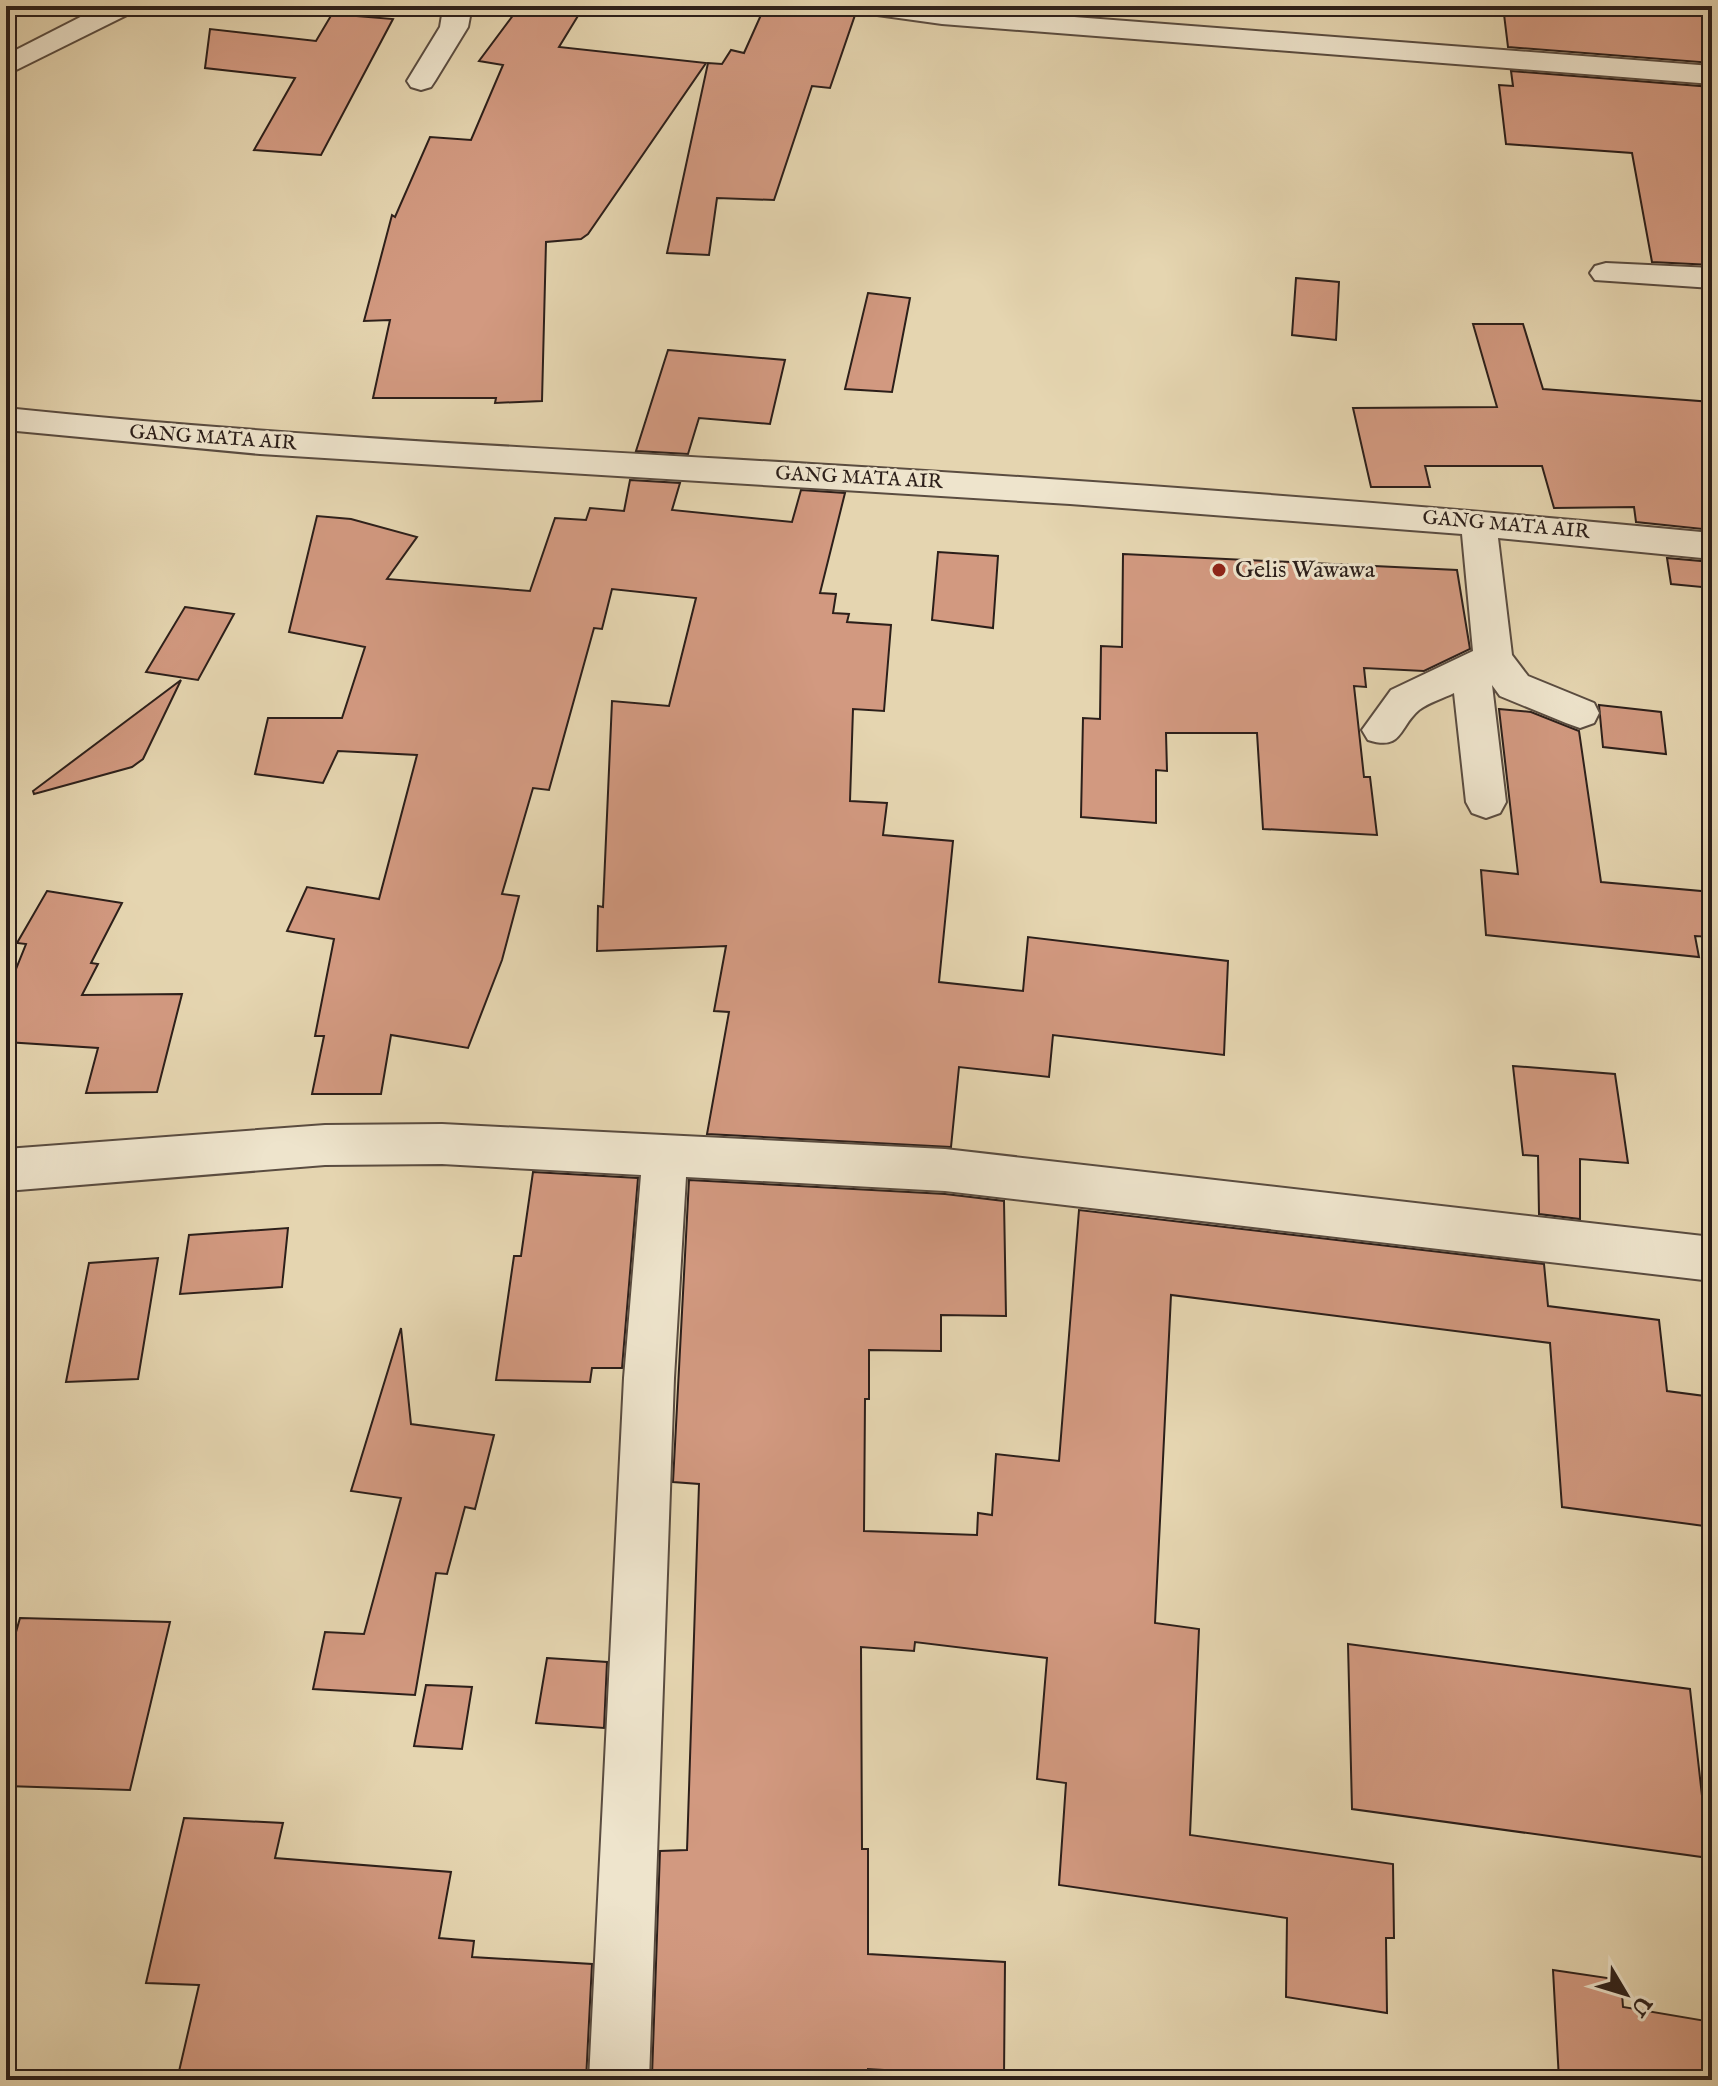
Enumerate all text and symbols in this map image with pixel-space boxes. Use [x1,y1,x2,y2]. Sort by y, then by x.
street label: GANG MATA AIR [129,420,298,456]
street label: GANG MATA AIR [775,461,944,495]
street label: GANG MATA AIR [1421,505,1591,545]
place label: Gelis Wawawa [1235,555,1376,586]
marker: Gelis Wawawa [1210,561,1228,579]
north arrow [1586,1954,1666,2034]
text: U [1623,1988,1658,2022]

